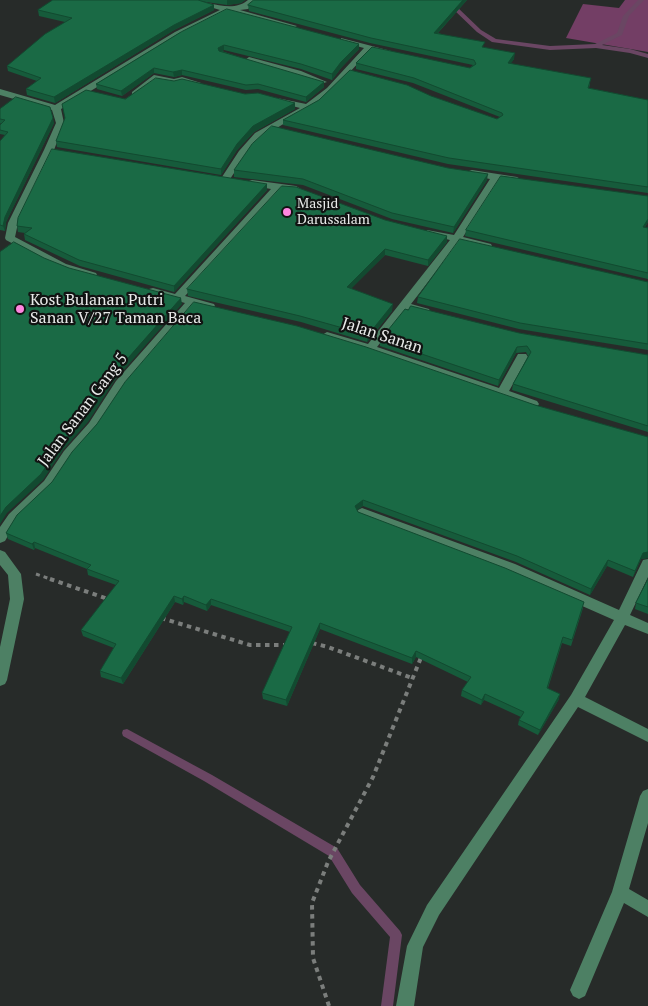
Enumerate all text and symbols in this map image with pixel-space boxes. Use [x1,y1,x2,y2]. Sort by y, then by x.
place label: Masjid Darussalam [297,196,370,228]
marker: Masjid Darussalam [281,206,293,218]
place label: Kost Bulanan Putri Sanan V/27 Taman Baca [30,290,201,328]
marker: Kost Bulanan Putri Sanan V/27 Taman Baca [14,303,26,315]
street label: Jalan Sanan [339,314,425,358]
street label: Jalan Sanan Gang 5 [34,350,132,470]

